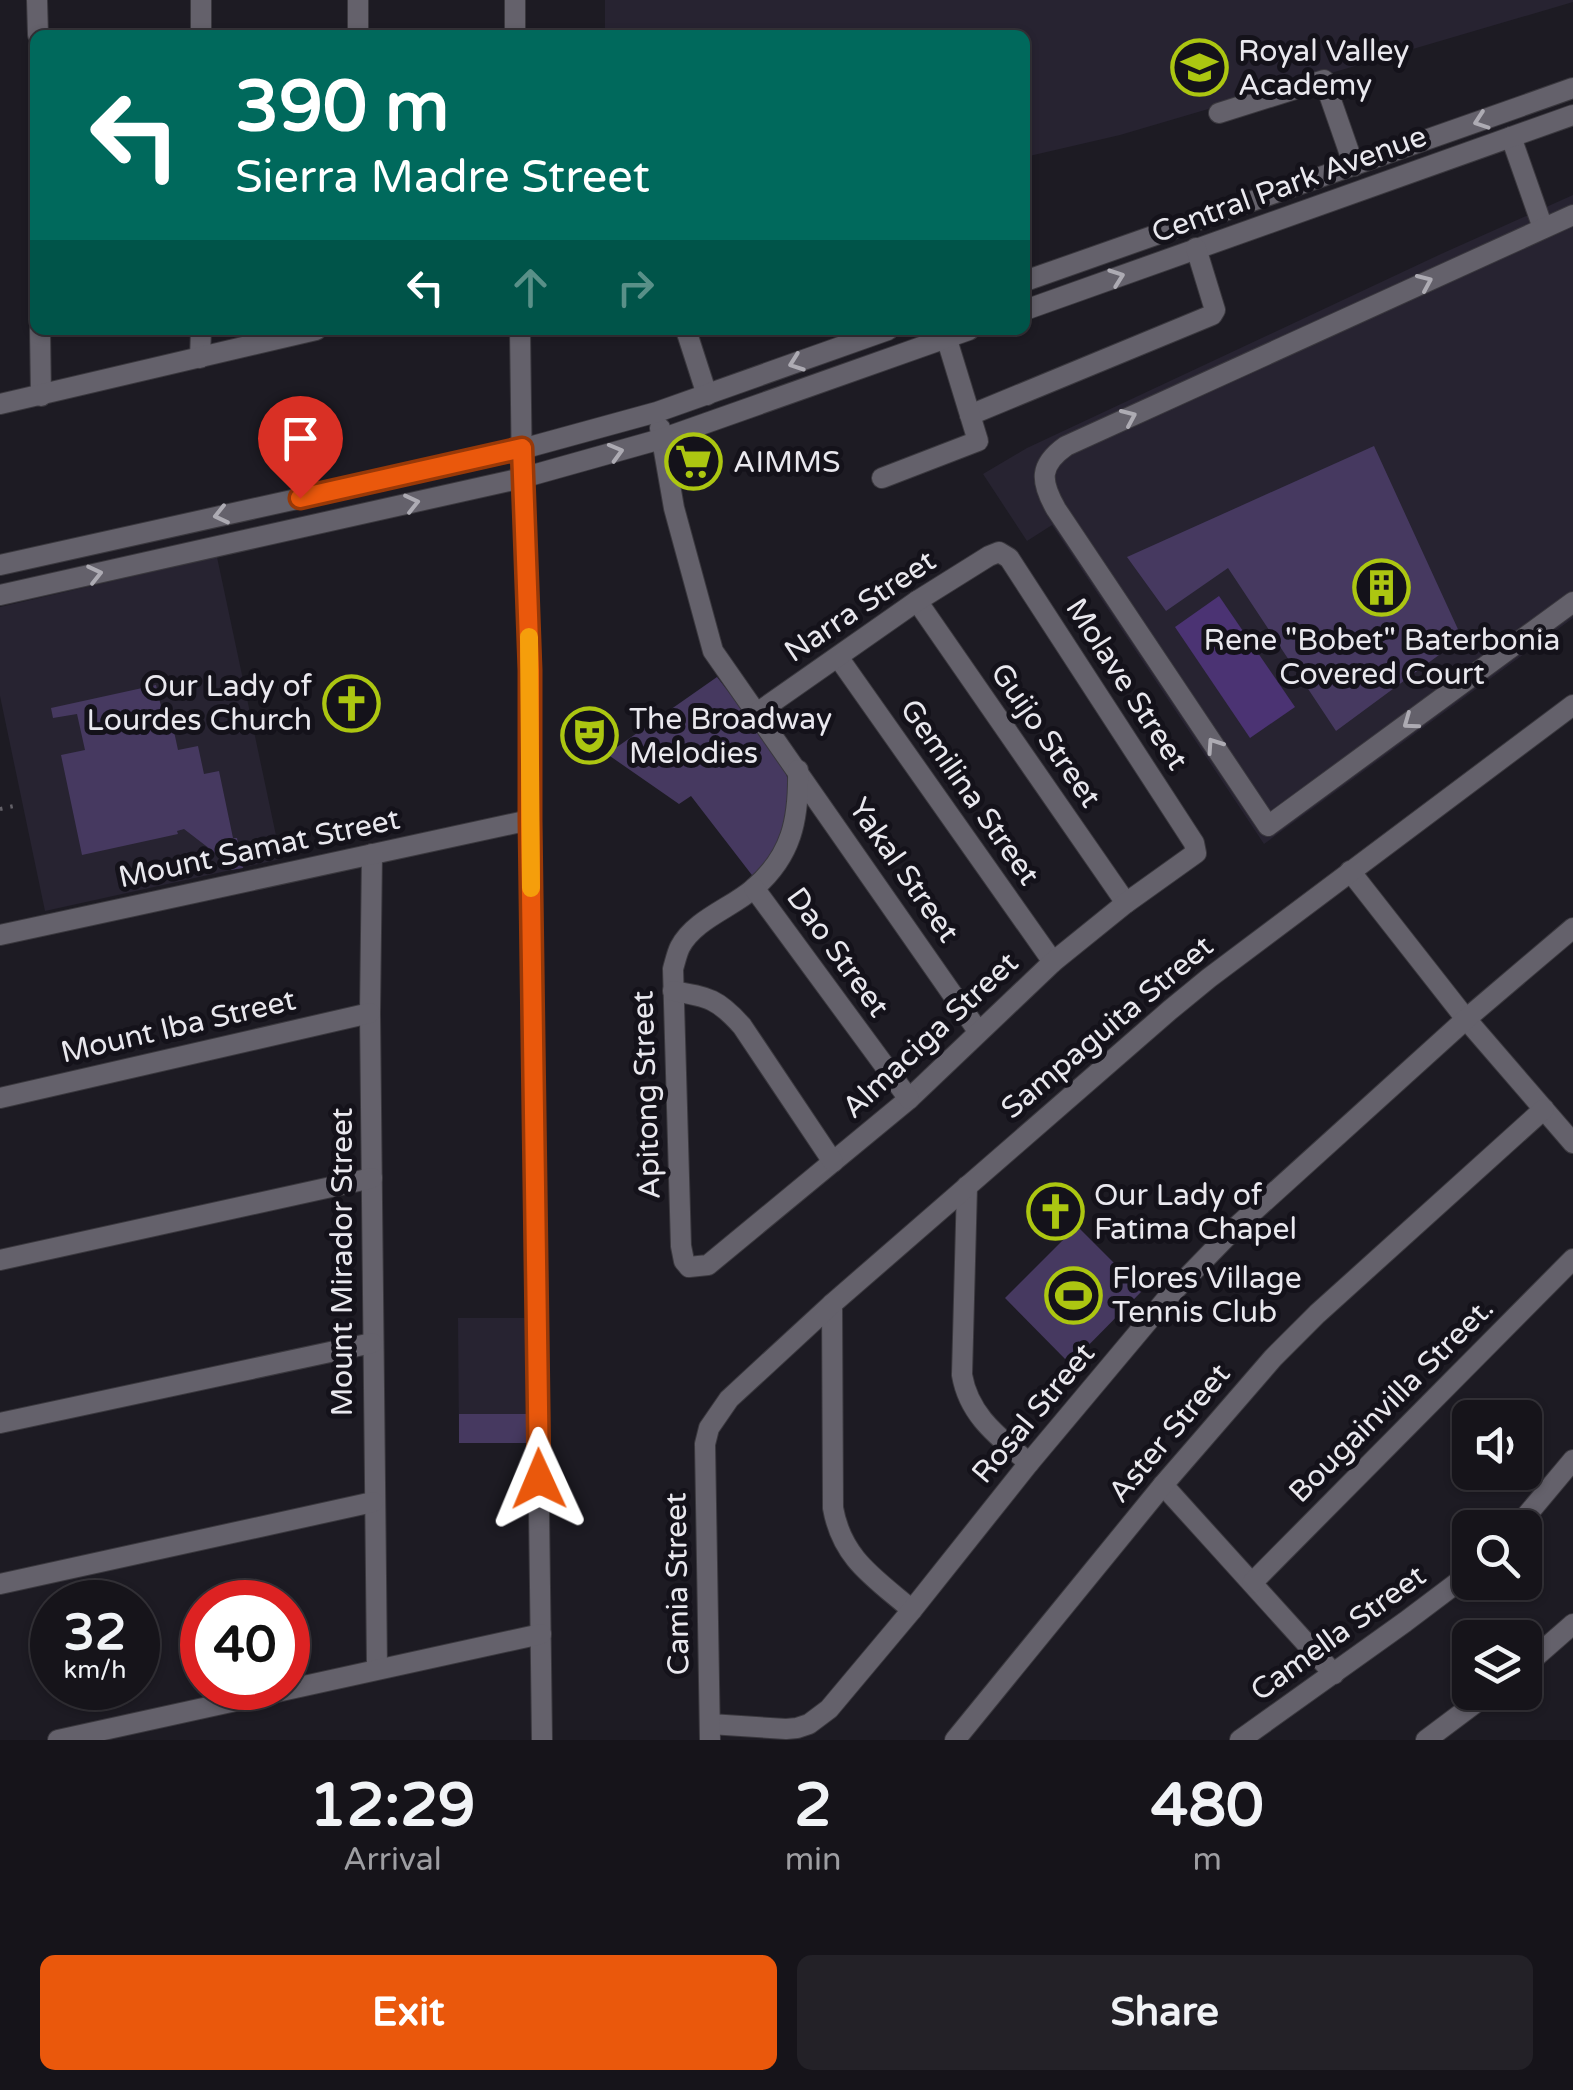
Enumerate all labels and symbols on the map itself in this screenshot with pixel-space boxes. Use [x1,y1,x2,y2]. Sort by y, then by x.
place label: Royal Valley Academy [1238,33,1409,104]
school or university icon: Royal Valley Academy [1169,38,1229,98]
one-way arrow [1474,109,1491,130]
street label: Central Park Avenue [1147,118,1432,251]
one-way arrow [1107,268,1124,289]
one-way arrow [1415,275,1433,295]
one-way arrow [789,351,806,372]
pin [258,396,343,499]
one-way arrow [1119,409,1137,429]
supermarket icon: AIMMS [664,432,724,492]
one-way arrow [607,443,624,464]
place label: AIMMS [733,444,840,481]
one-way arrow [403,494,420,515]
one-way arrow [213,504,230,525]
street label: Narra Street [778,542,943,670]
building icon: Rene "Bobet" Baterbonia Covered Court [1352,558,1412,618]
one-way arrow [86,565,103,586]
street label: Molave Street [1057,592,1196,777]
place label: Rene "Bobet" Baterbonia Covered Court [1204,622,1560,693]
street label: Guijo Street [982,656,1109,815]
place label: Our Lady of Lourdes Church [86,668,313,739]
church icon: Our Lady of Lourdes Church [321,673,381,733]
street label: Gemilina Street [892,692,1047,892]
place label: The Broadway Melodies [629,701,832,772]
theatre icon: The Broadway Melodies [560,706,620,766]
one-way arrow [1403,710,1421,727]
one-way arrow [1207,737,1226,755]
street label: Yakal Street [840,791,967,950]
street label: Mount Samat Street [115,801,403,896]
street label: Dao Street [778,880,897,1024]
street label: Sampaguita Street [994,928,1221,1127]
street label: Almaciga Street [835,944,1026,1126]
street label: Mount Iba Street [57,981,299,1071]
street label: Apitong Street [624,990,669,1200]
street label: Mount Mirador Street [324,1108,361,1416]
place label: Our Lady of Fatima Chapel [1094,1177,1297,1248]
church icon: Our Lady of Fatima Chapel [1025,1182,1085,1242]
place label: Flores Village Tennis Club [1112,1260,1302,1331]
sports icon: Flores Village Tennis Club [1043,1265,1103,1325]
street label: Bougainvilla Street. [1281,1290,1502,1511]
street label: Rosal Street [964,1336,1103,1491]
street label: Aster Street [1101,1356,1238,1510]
position arrow [487,1427,591,1531]
street label: Camia Street [657,1492,698,1676]
street label: Camella Street [1243,1557,1433,1709]
speed limit sign: 40 [180,1580,310,1710]

